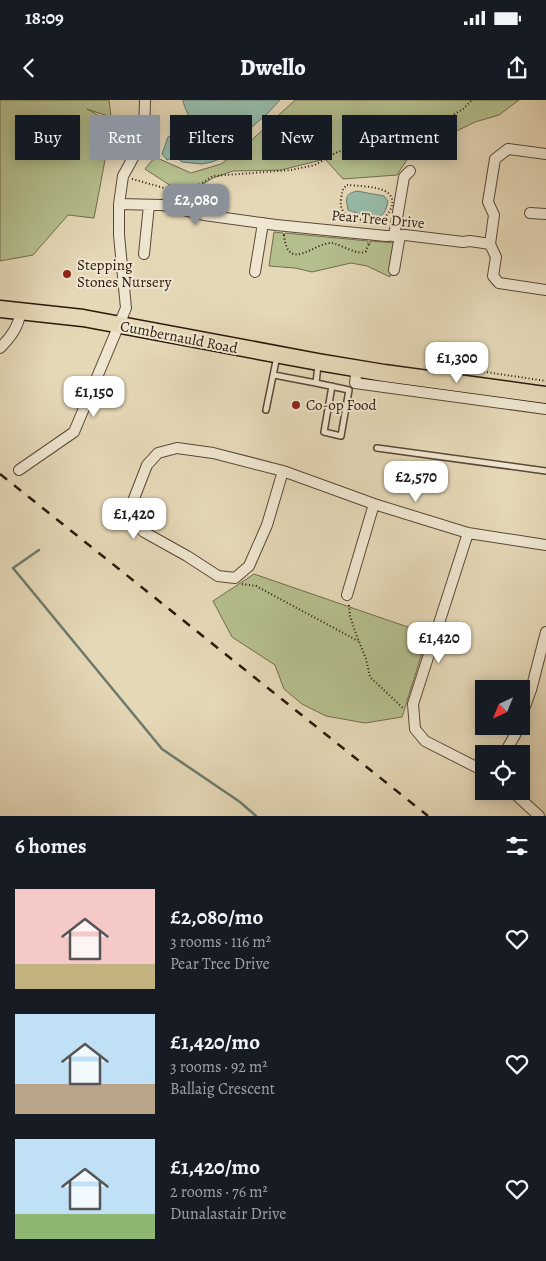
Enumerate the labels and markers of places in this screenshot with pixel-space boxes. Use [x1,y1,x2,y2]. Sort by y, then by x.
pin: £2,080 [155,184,237,226]
place label: Stepping Stones Nursery [77,255,172,292]
marker: Stepping Stones Nursery [61,268,73,280]
pin: £1,300 [416,342,498,384]
pin: £1,150 [53,376,135,418]
place label: Co-op Food [306,395,378,415]
marker: Co-op Food [290,399,302,411]
pin: £2,570 [375,460,457,503]
pin: £1,420 [93,498,175,540]
pin: £1,420 [398,622,480,664]

